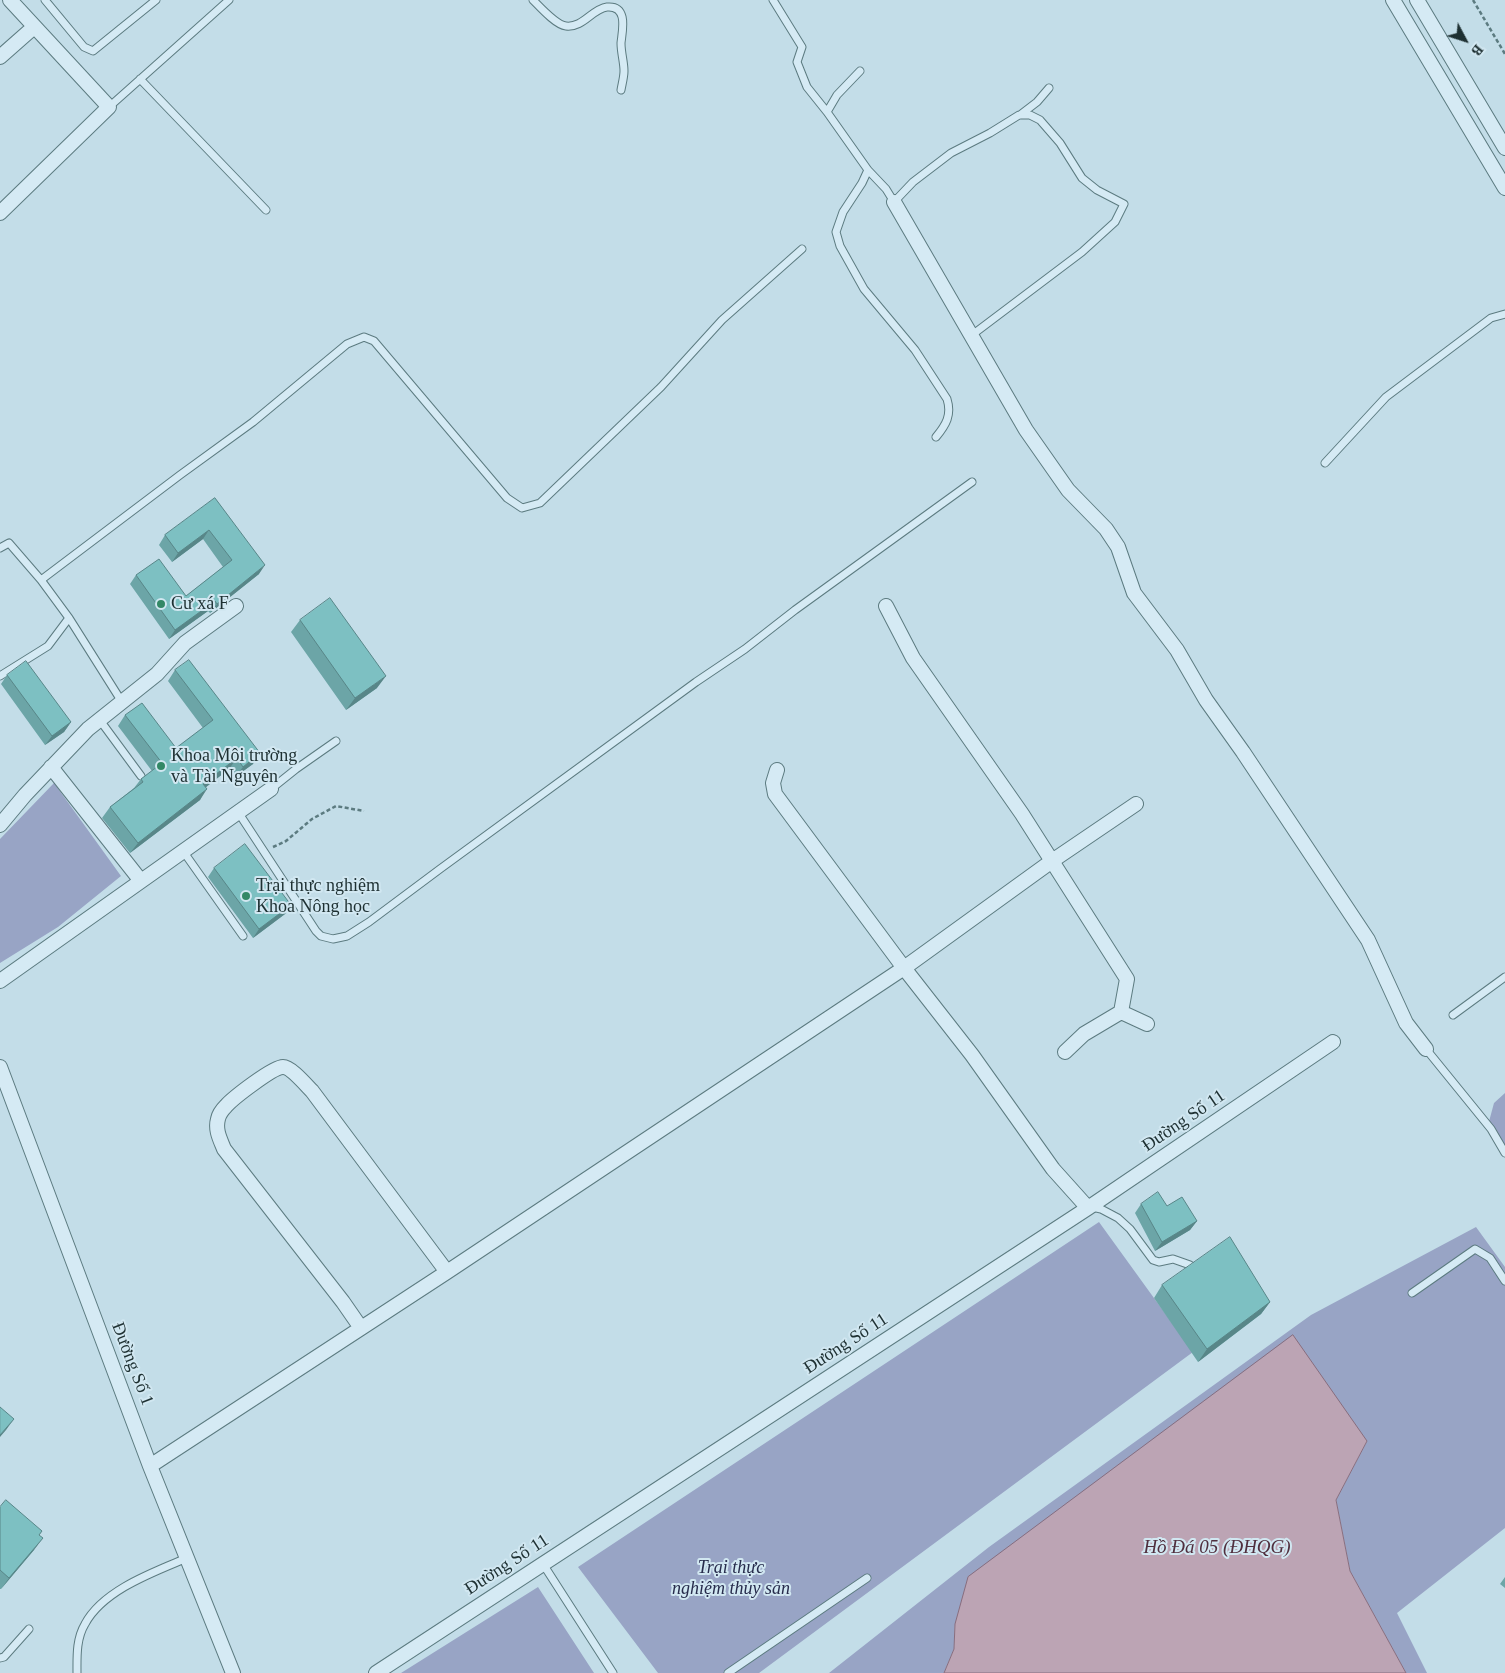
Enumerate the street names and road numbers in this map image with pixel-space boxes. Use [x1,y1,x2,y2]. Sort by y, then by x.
street label: Đường Số 11 [1138,1085,1230,1157]
street label: Đường Số 11 [800,1309,892,1379]
street label: Đường Số 1 [106,1319,158,1409]
street label: Đường Số 11 [461,1530,553,1600]

